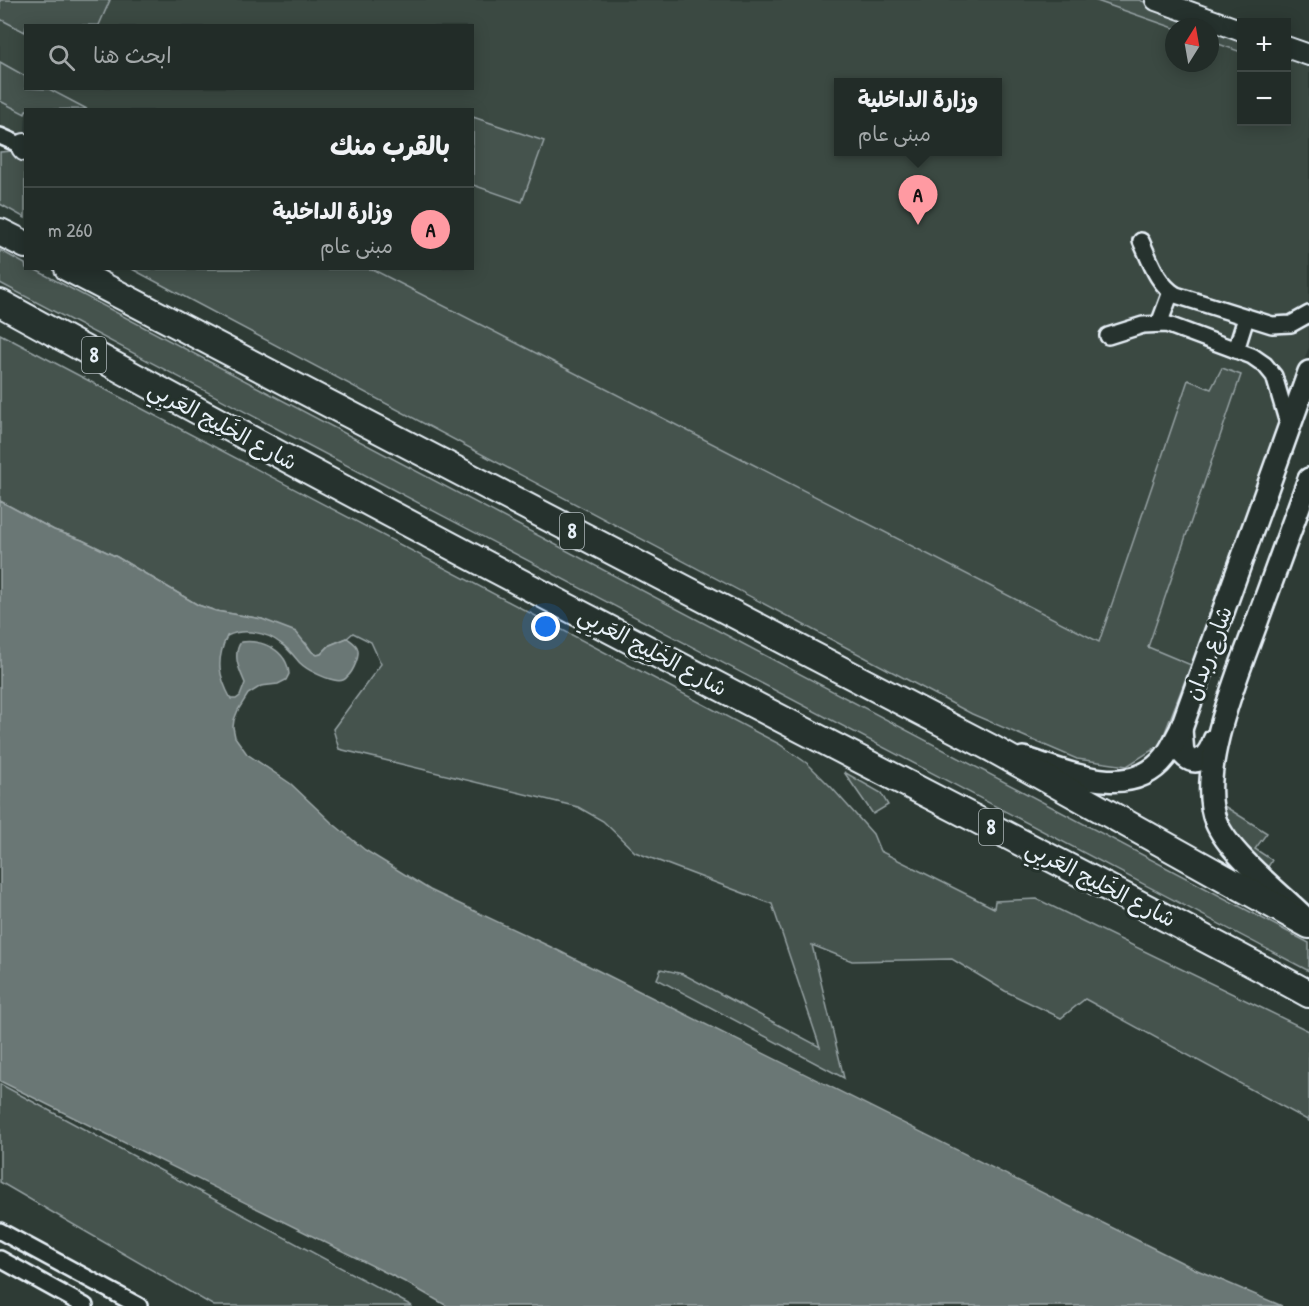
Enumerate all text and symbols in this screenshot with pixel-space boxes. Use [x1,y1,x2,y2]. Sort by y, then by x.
north arrow [1165,18,1219,72]
map controls [1237,18,1291,126]
button: + [1237,18,1291,72]
search box [24,24,474,90]
text: ابحث هنا [93,40,172,70]
icon: search [45,41,78,74]
button: − [1237,72,1291,126]
popup [834,78,1002,156]
text: وزارة الداخلية [858,84,978,114]
text: مبنى عام [858,120,931,147]
text: بالقرب منك [330,128,450,163]
pin: A [898,176,938,225]
text: وزارة الداخلية [273,196,393,226]
text: 260 m [48,216,93,243]
text: A [426,216,435,243]
text: مبنى عام [320,232,393,259]
road number: 8 [82,337,106,373]
street label: شارع الخَلِيج العَربِي [141,373,303,481]
road number: 8 [560,513,584,549]
street label: شارع الخَلِيج العَربِي [571,599,733,707]
street label: شارع ربدان [1177,602,1240,705]
your location [531,612,560,641]
road number: 8 [979,809,1003,845]
street label: شارع الخَلِيج العَربِي [1019,832,1181,938]

